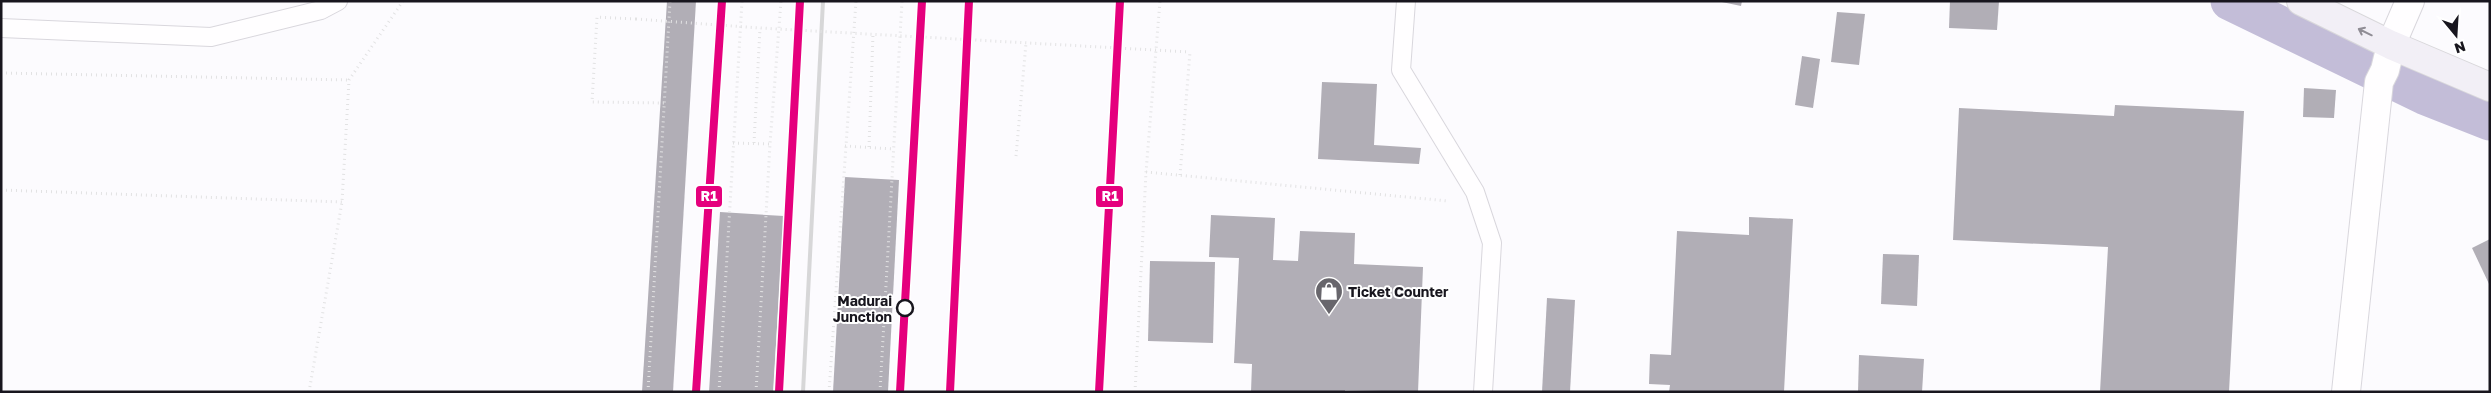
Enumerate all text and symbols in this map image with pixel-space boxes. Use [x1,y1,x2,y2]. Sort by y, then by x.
north arrow [2431,10,2481,60]
one-way arrow [2358,27,2373,36]
text: N [2452,38,2468,58]
line badge: R1 [695,185,723,208]
line badge: R1 [1095,185,1124,208]
text: R1 [701,187,717,204]
text: R1 [1102,187,1118,204]
shop icon: Ticket Counter [1314,276,1344,315]
place label: Ticket Counter [1348,283,1449,300]
place label: Madurai Junction [833,292,892,325]
marker: Madurai Junction [896,299,914,317]

